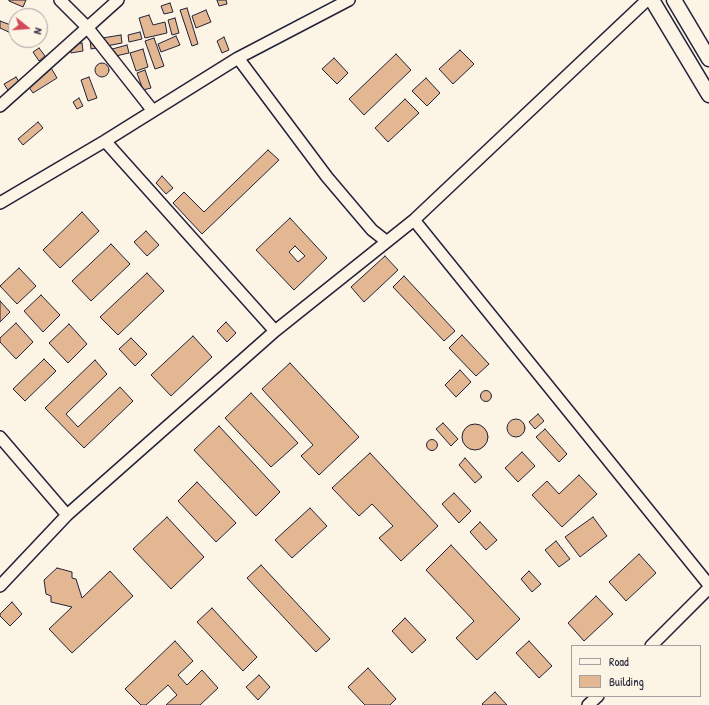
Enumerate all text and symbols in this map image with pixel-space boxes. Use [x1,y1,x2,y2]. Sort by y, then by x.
north arrow [8,8,48,48]
text: N [31,26,46,36]
legend [571,645,701,697]
text: Road [609,653,629,670]
text: Building [609,673,644,690]

